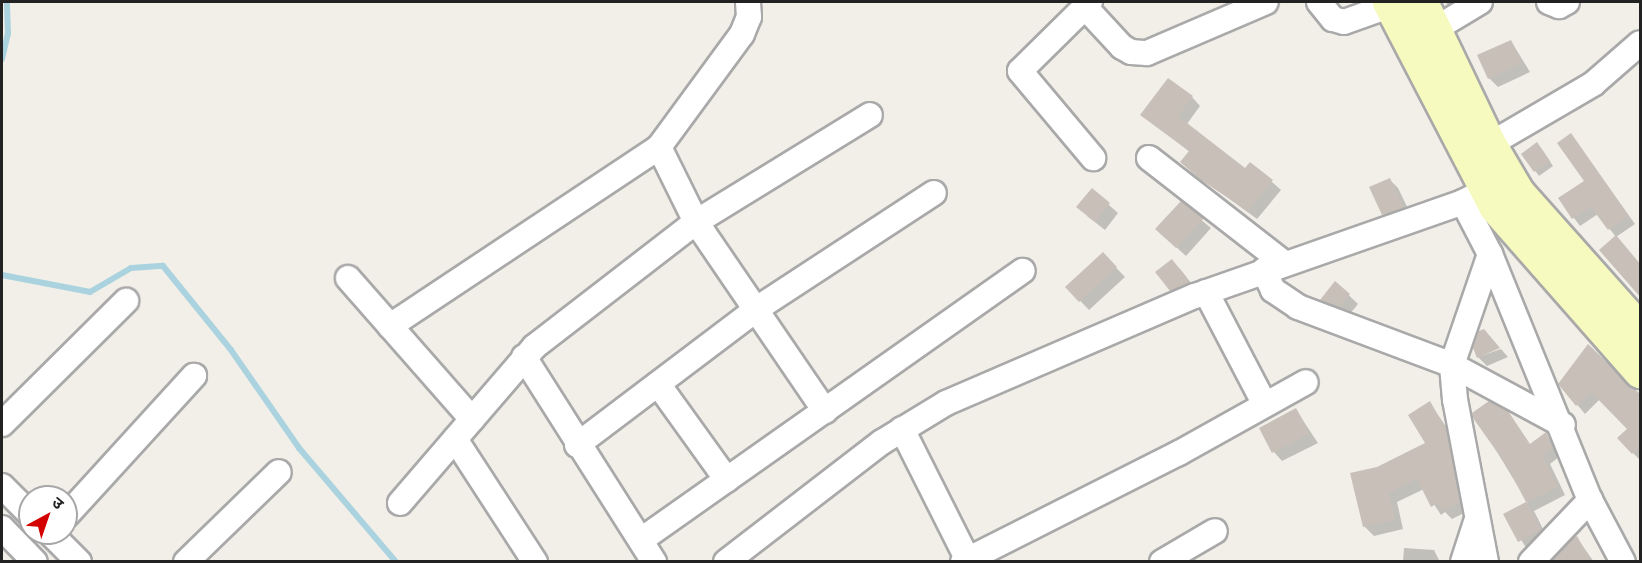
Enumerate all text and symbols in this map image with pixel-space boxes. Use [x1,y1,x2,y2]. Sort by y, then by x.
north arrow [18,485,78,545]
text: उ [48,492,68,513]

